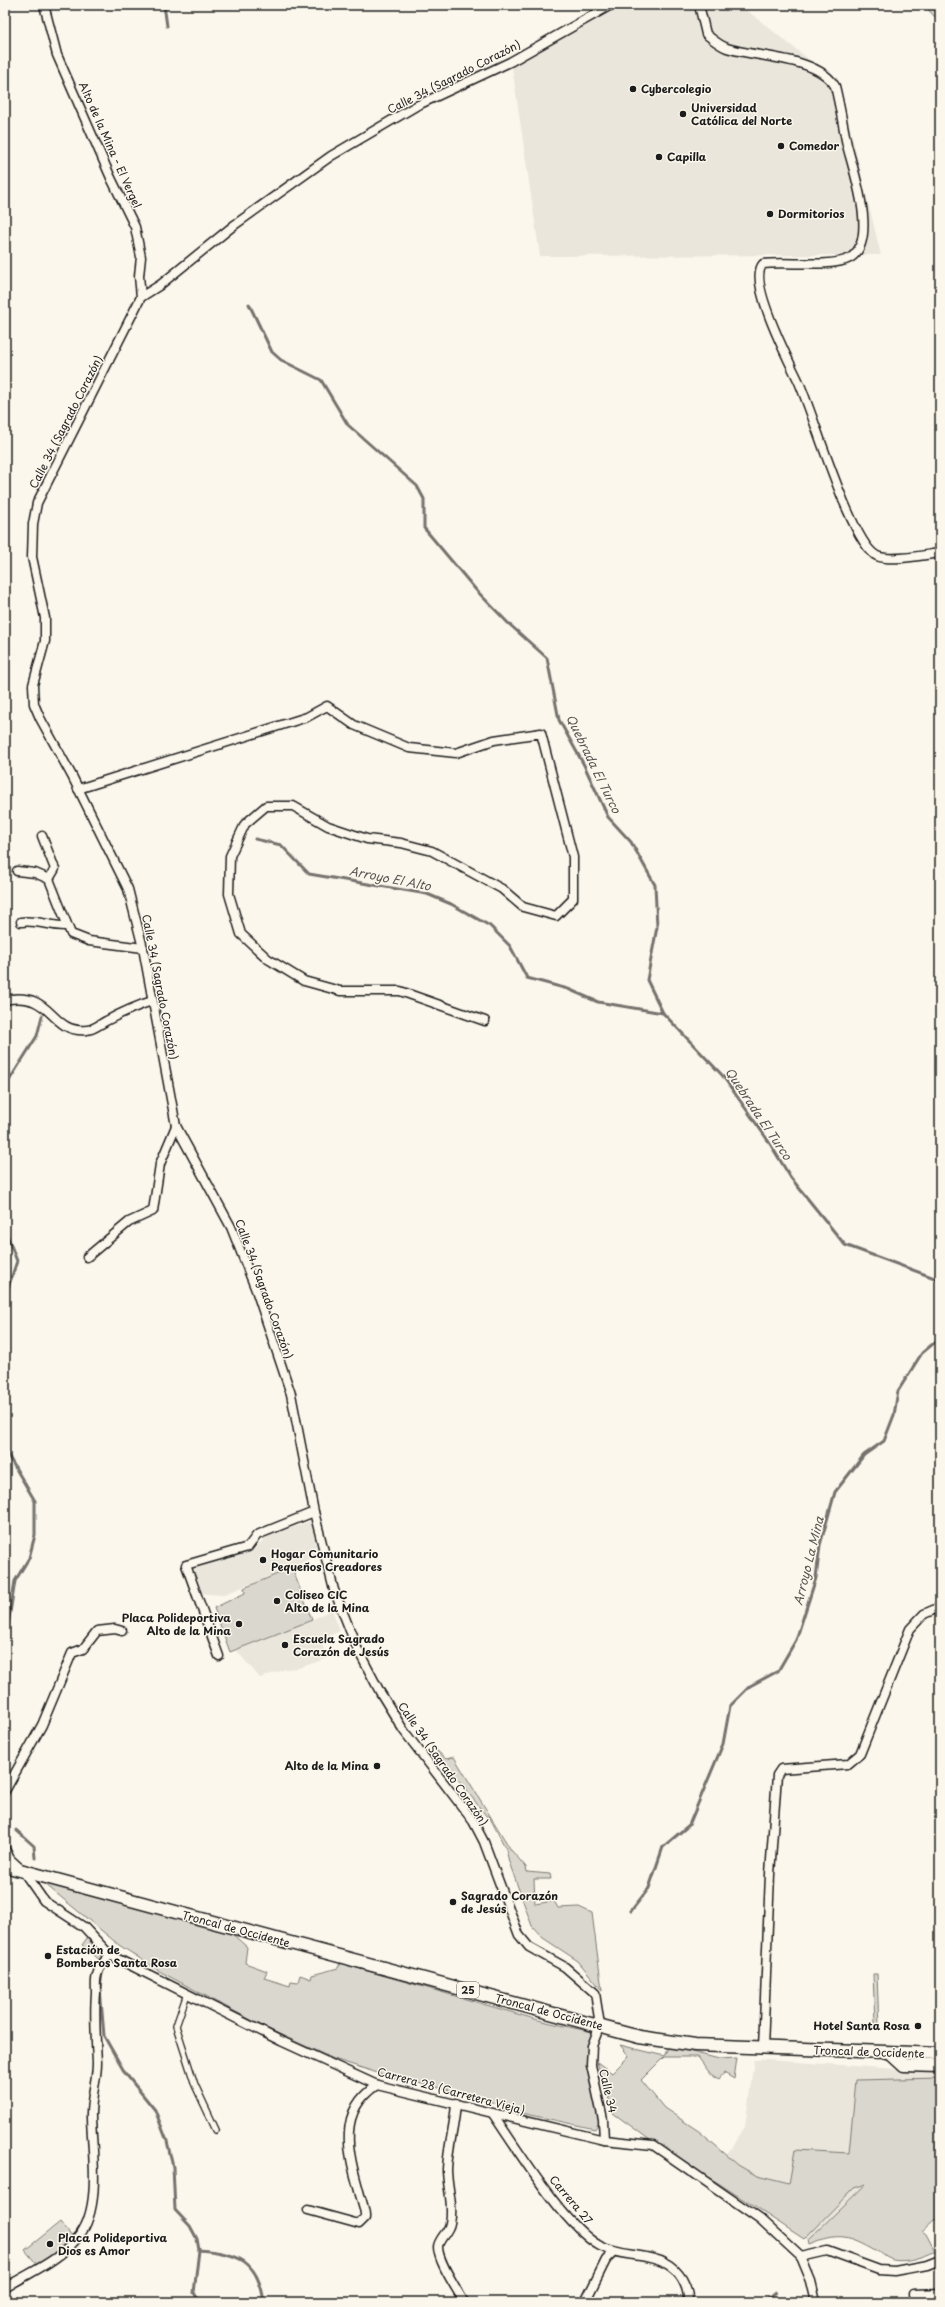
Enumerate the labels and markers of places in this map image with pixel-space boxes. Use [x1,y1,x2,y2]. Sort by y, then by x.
place label: Cybercolegio [641,80,712,97]
marker: Cybercolegio [628,84,638,94]
place label: Universidad Católica del Norte [691,99,792,129]
marker: Universidad Católica del Norte [678,109,688,119]
place label: Comedor [789,137,839,154]
marker: Comedor [776,141,786,151]
place label: Capilla [667,148,707,165]
marker: Capilla [654,152,664,162]
place label: Dormitorios [778,205,844,222]
marker: Dormitorios [765,209,775,219]
place label: Hogar Comunitario Pequeños Creadores [271,1545,382,1575]
marker: Hogar Comunitario Pequeños Creadores [258,1555,268,1565]
place label: Coliseo CIC Alto de la Mina [285,1586,370,1616]
marker: Coliseo CIC Alto de la Mina [272,1596,282,1606]
place label: Placa Polideportiva Alto de la Mina [122,1609,231,1639]
marker: Placa Polideportiva Alto de la Mina [234,1619,244,1629]
place label: Escuela Sagrado Corazón de Jesús [293,1630,390,1660]
marker: Escuela Sagrado Corazón de Jesús [280,1640,290,1650]
place label: Alto de la Mina [285,1757,369,1774]
marker: Alto de la Mina [372,1761,382,1771]
place label: Sagrado Corazón de Jesús [461,1887,558,1917]
marker: Sagrado Corazón de Jesús [448,1897,458,1907]
place label: Estación de Bomberos Santa Rosa [56,1941,178,1971]
marker: Estación de Bomberos Santa Rosa [43,1951,53,1961]
place label: Hotel Santa Rosa [813,2017,911,2034]
marker: Hotel Santa Rosa [913,2021,923,2031]
place label: Placa Polideportiva Dios es Amor [58,2229,168,2259]
marker: Placa Polideportiva Dios es Amor [45,2239,55,2249]

